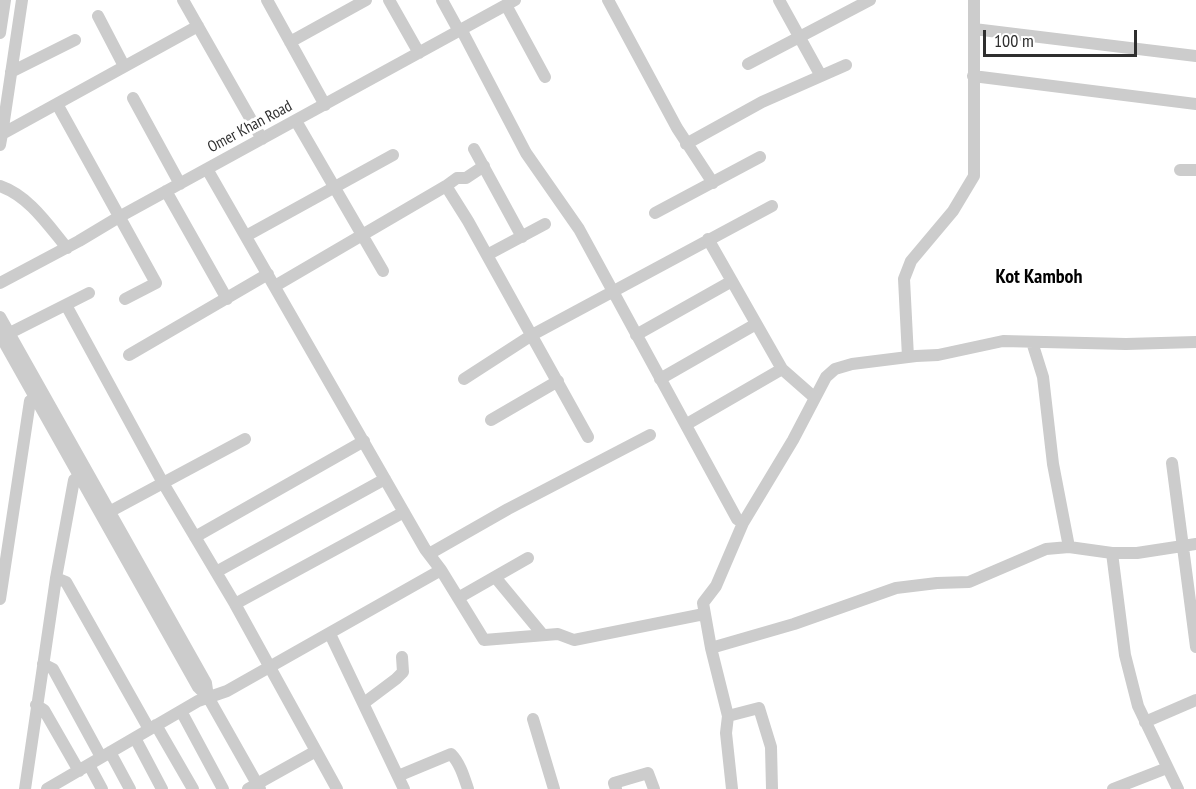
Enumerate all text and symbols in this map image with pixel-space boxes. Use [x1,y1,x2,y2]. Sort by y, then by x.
scale bar [986,18,1140,56]
text: 100 m [994,29,1034,52]
street label: Omer Khan Road [205,97,295,157]
district label: Kot Kamboh [996,265,1082,289]

